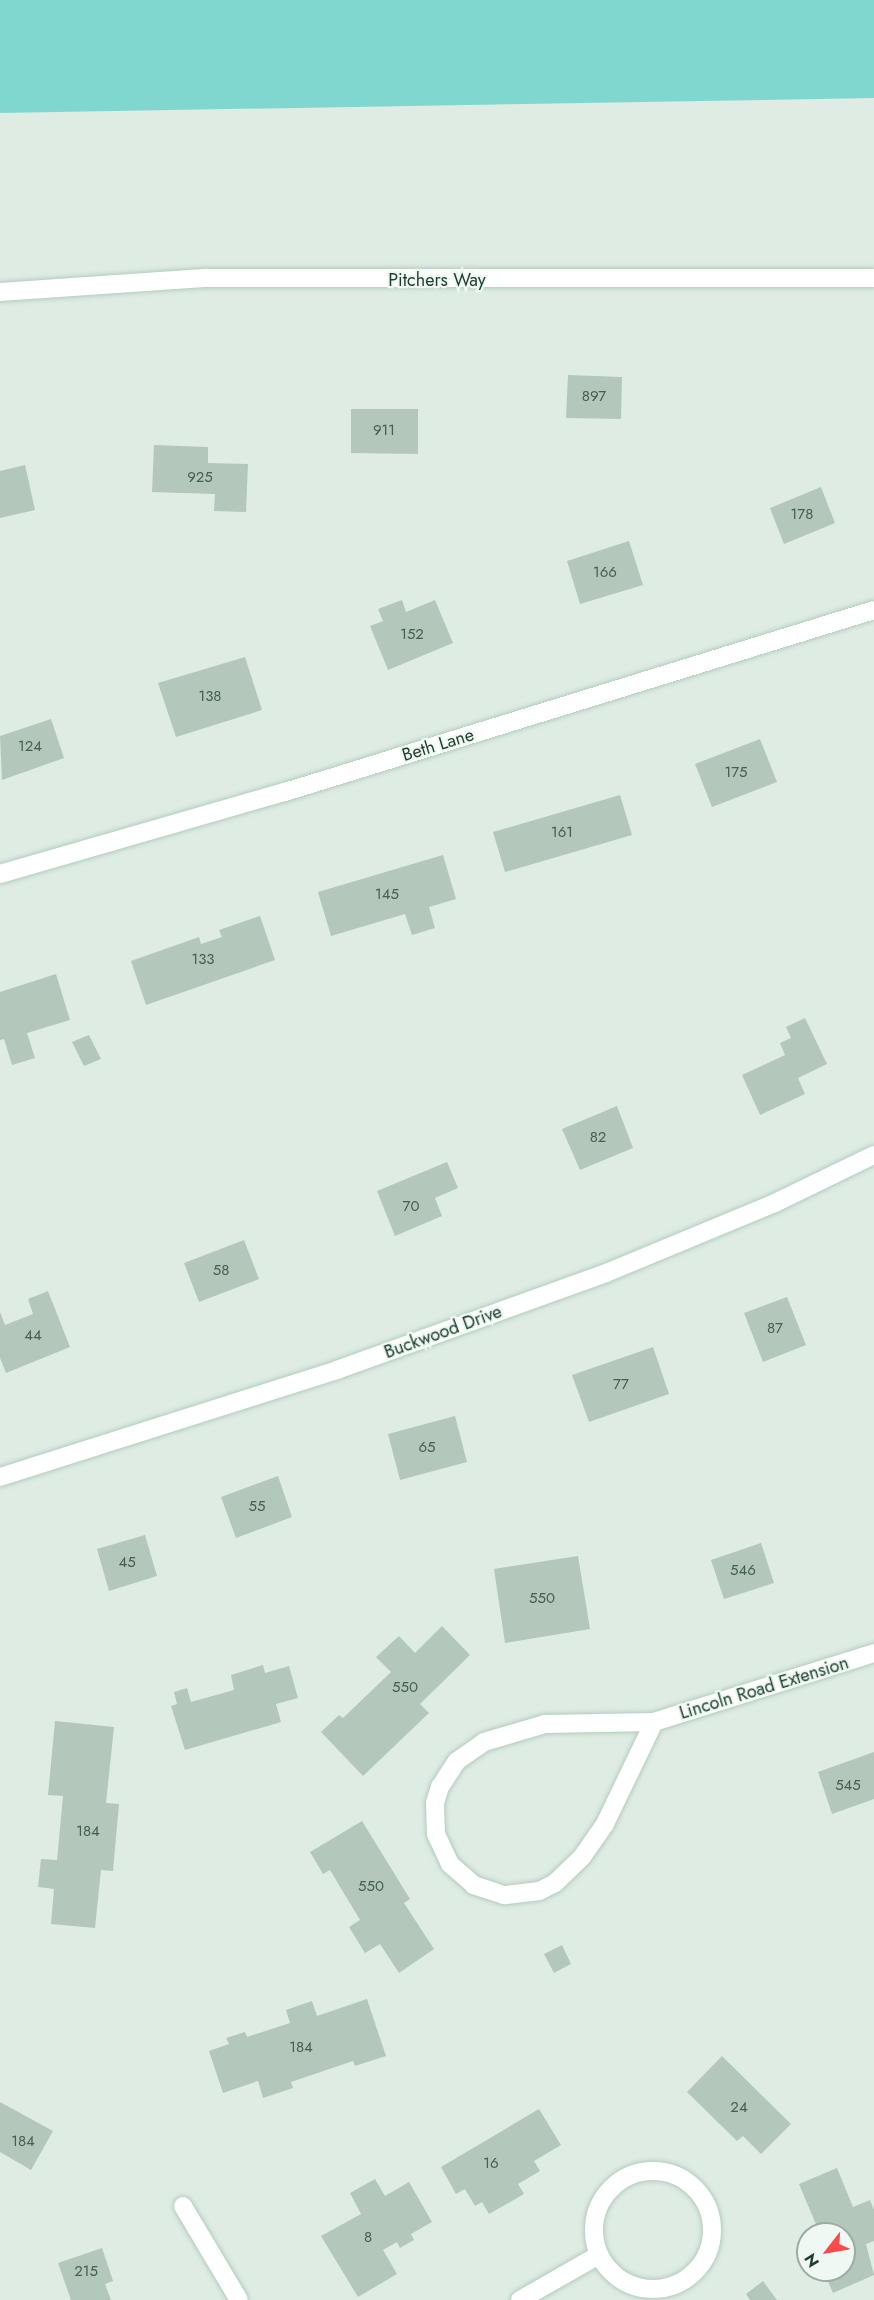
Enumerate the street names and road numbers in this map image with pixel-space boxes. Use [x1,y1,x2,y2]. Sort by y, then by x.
street label: Pitchers Way [388,269,486,291]
street label: Beth Lane [399,724,477,766]
street label: Buckwood Drive [381,1301,505,1363]
street label: Lincoln Road Extension [677,1652,851,1724]

